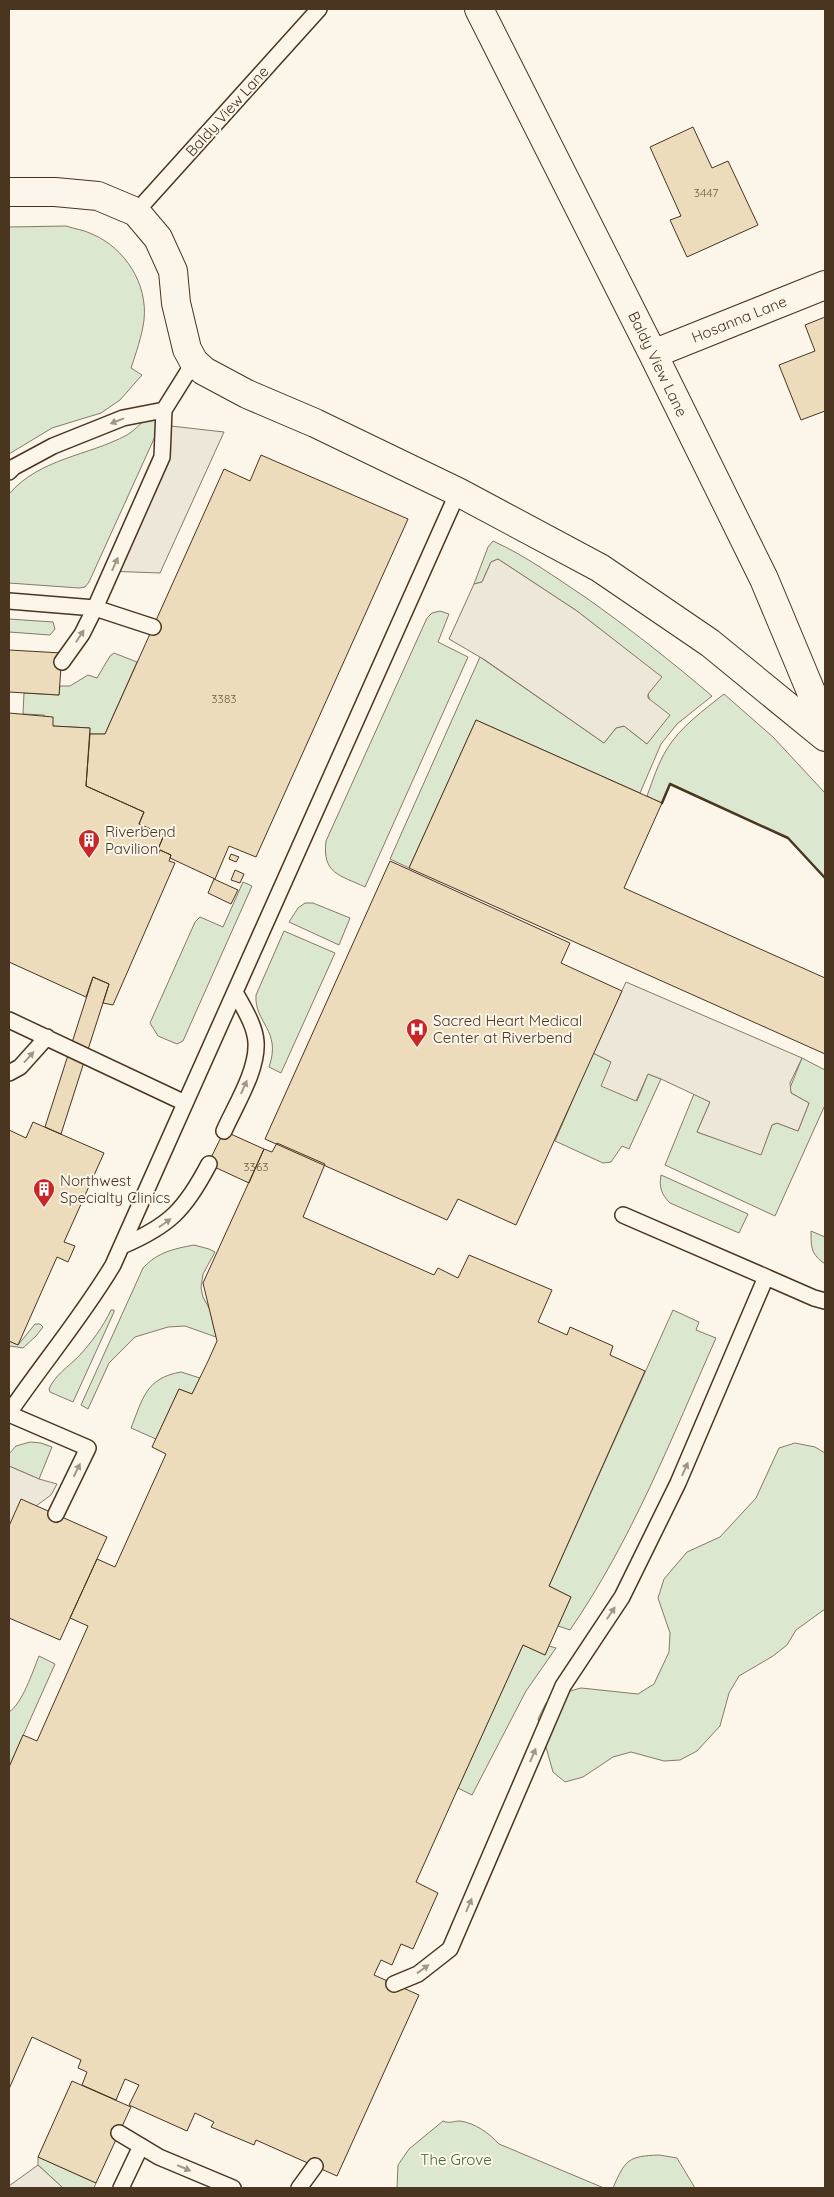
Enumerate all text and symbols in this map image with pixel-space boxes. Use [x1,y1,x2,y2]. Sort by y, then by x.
street label: Baldy View Lane [181,62,273,160]
house number: 3447 [694,185,718,200]
street label: Hosanna Lane [689,291,789,347]
street label: Baldy View Lane [624,308,692,420]
one-way arrow [109,417,124,425]
one-way arrow [112,557,120,571]
one-way arrow [75,629,85,643]
house number: 3383 [211,691,237,706]
place label: Riverbend Pavilion [105,822,176,858]
building icon: Riverbend Pavilion [77,828,101,859]
place label: Sacred Heart Medical Center at Riverbend [433,1011,582,1047]
hospital icon: Sacred Heart Medical Center at Riverbend [405,1017,429,1048]
one-way arrow [23,1051,35,1063]
one-way arrow [240,1080,248,1094]
house number: 3363 [243,1159,269,1174]
place label: Northwest Specialty Clinics [60,1171,170,1207]
building icon: Northwest Specialty Clinics [32,1177,56,1208]
one-way arrow [158,1218,172,1228]
one-way arrow [681,1462,689,1476]
one-way arrow [73,1463,81,1478]
one-way arrow [606,1607,616,1620]
one-way arrow [530,1748,538,1762]
one-way arrow [466,1897,474,1912]
one-way arrow [417,1964,430,1974]
park label: The Grove [420,2150,492,2169]
one-way arrow [177,2164,191,2172]

